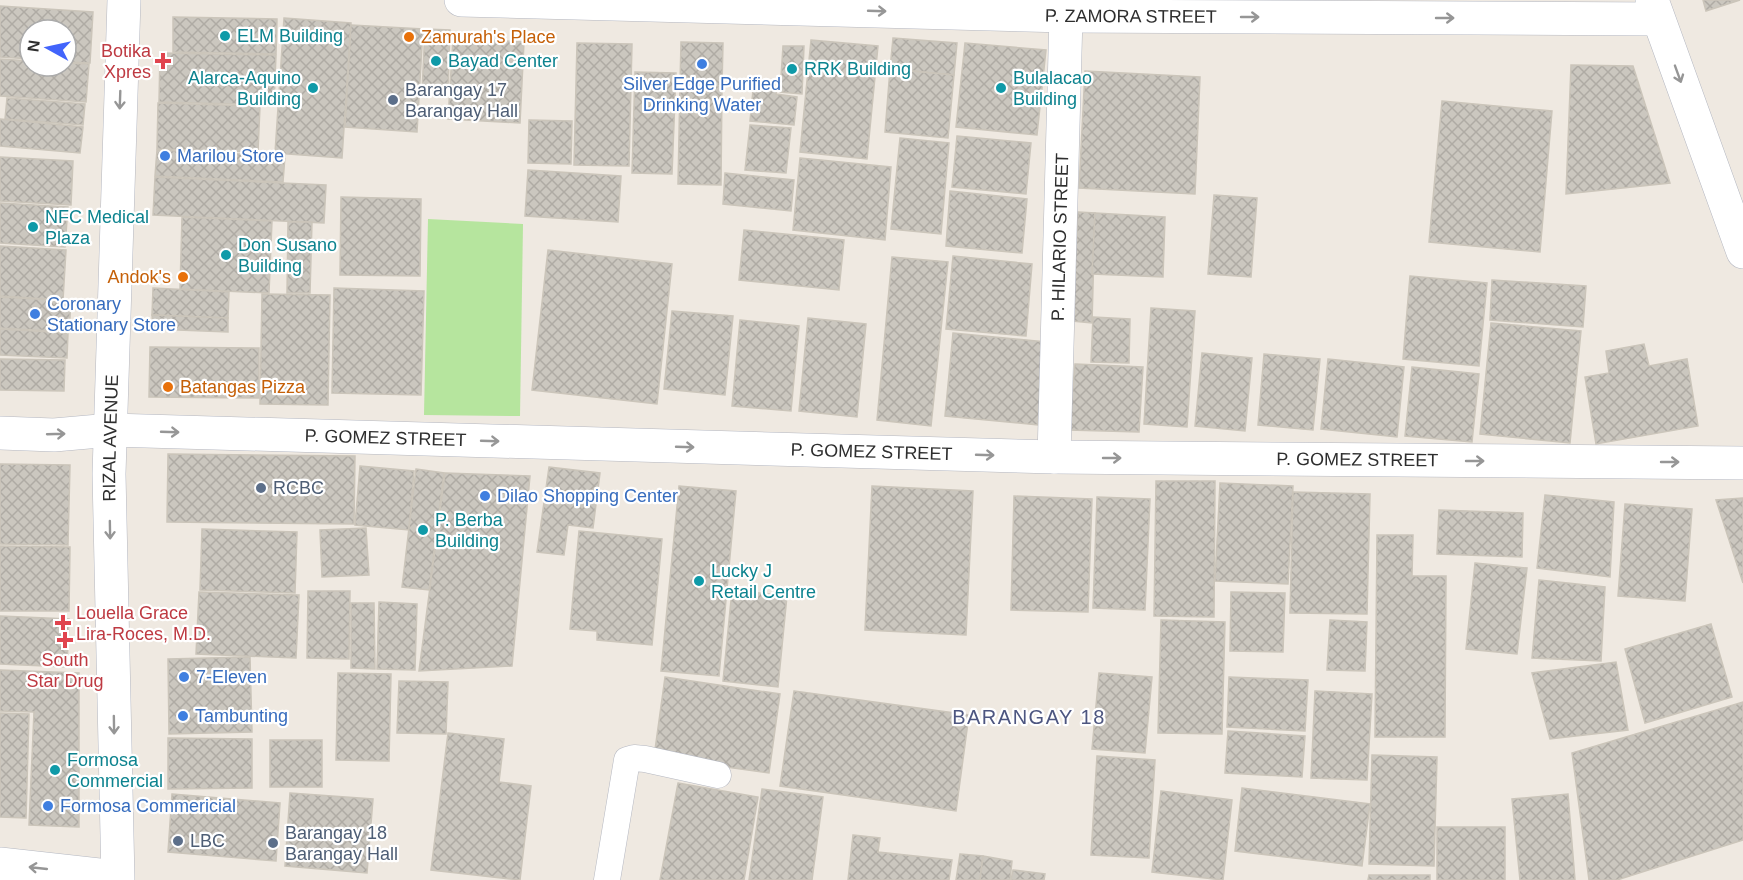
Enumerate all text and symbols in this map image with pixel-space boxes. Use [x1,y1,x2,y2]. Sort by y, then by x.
street label: P. ZAMORA STREET [1045,5,1217,27]
one-way arrow [866,6,886,17]
one-way arrow [1240,11,1260,23]
one-way arrow [1435,12,1455,24]
north arrow [18,18,78,78]
place label: ELM Building [237,26,343,46]
place label: Zamurah's Place [421,27,556,47]
marker: ELM Building [218,29,232,43]
marker: Zamurah's Place [402,30,416,44]
text: N [24,39,43,53]
place label: Botika Xpres [101,41,152,82]
place label: Bayad Center [448,51,558,71]
marker: Botika Xpres [156,54,170,68]
marker: Bayad Center [429,54,443,68]
marker: Silver Edge Purified Drinking Water [695,57,709,71]
place label: RRK Building [804,59,911,79]
marker: RRK Building [785,62,799,76]
one-way arrow [1674,65,1685,83]
place label: Alarca-Aquino Building [188,68,301,109]
place label: Bulalacao Building [1013,68,1092,109]
place label: Silver Edge Purified Drinking Water [623,74,781,115]
place label: Barangay 17 Barangay Hall [405,80,518,121]
marker: Alarca-Aquino Building [306,81,320,95]
marker: Bulalacao Building [994,81,1008,95]
one-way arrow [115,90,126,110]
marker: Barangay 17 Barangay Hall [386,93,400,107]
place label: Marilou Store [177,146,284,166]
marker: Marilou Store [158,149,172,163]
street label: P. HILARIO STREET [1048,153,1072,321]
place label: NFC Medical Plaza [45,207,149,248]
marker: NFC Medical Plaza [26,220,40,234]
place label: Don Susano Building [238,235,337,276]
marker: Don Susano Building [219,248,233,262]
place label: Andok's [108,267,171,287]
marker: Andok's [176,270,190,284]
place label: Coronary Stationary Store [47,294,176,335]
marker: Coronary Stationary Store [28,307,42,321]
street label: RIZAL AVENUE [99,374,122,502]
place label: Batangas Pizza [180,377,306,397]
marker: Batangas Pizza [161,380,175,394]
one-way arrow [159,426,179,437]
street label: P. GOMEZ STREET [304,426,467,450]
one-way arrow [45,428,65,440]
one-way arrow [480,435,500,447]
street label: P. GOMEZ STREET [790,439,953,464]
one-way arrow [675,441,695,452]
street label: P. GOMEZ STREET [1276,449,1438,470]
one-way arrow [975,450,995,461]
one-way arrow [1102,452,1122,464]
one-way arrow [1465,455,1485,467]
one-way arrow [1660,457,1680,468]
place label: RCBC [273,478,324,498]
marker: RCBC [254,481,268,495]
place label: Dilao Shopping Center [497,486,678,506]
marker: Dilao Shopping Center [478,489,492,503]
place label: P. Berba Building [435,510,504,551]
one-way arrow [104,520,116,540]
marker: P. Berba Building [416,523,430,537]
place label: Lucky J Retail Centre [711,561,816,602]
marker: Lucky J Retail Centre [692,574,706,588]
place label: Louella Grace Lira-Roces, M.D. [76,603,211,644]
marker: Louella Grace Lira-Roces, M.D. [54,614,72,632]
marker: South Star Drug [58,633,72,647]
place label: South Star Drug [26,650,104,691]
place label: 7-Eleven [196,667,267,687]
marker: 7-Eleven [177,670,191,684]
place label: Tambunting [195,706,288,726]
district label: BARANGAY 18 [952,706,1106,728]
marker: Tambunting [176,709,190,723]
one-way arrow [108,715,120,735]
place label: Formosa Commercial [67,750,163,791]
marker: Formosa Commercial [48,763,62,777]
place label: Formosa Commericial [60,796,236,816]
marker: Formosa Commericial [41,799,55,813]
place label: Barangay 18 Barangay Hall [285,823,398,864]
place label: LBC [190,831,225,851]
marker: LBC [171,834,185,848]
marker: Barangay 18 Barangay Hall [266,836,280,850]
one-way arrow [29,862,49,873]

